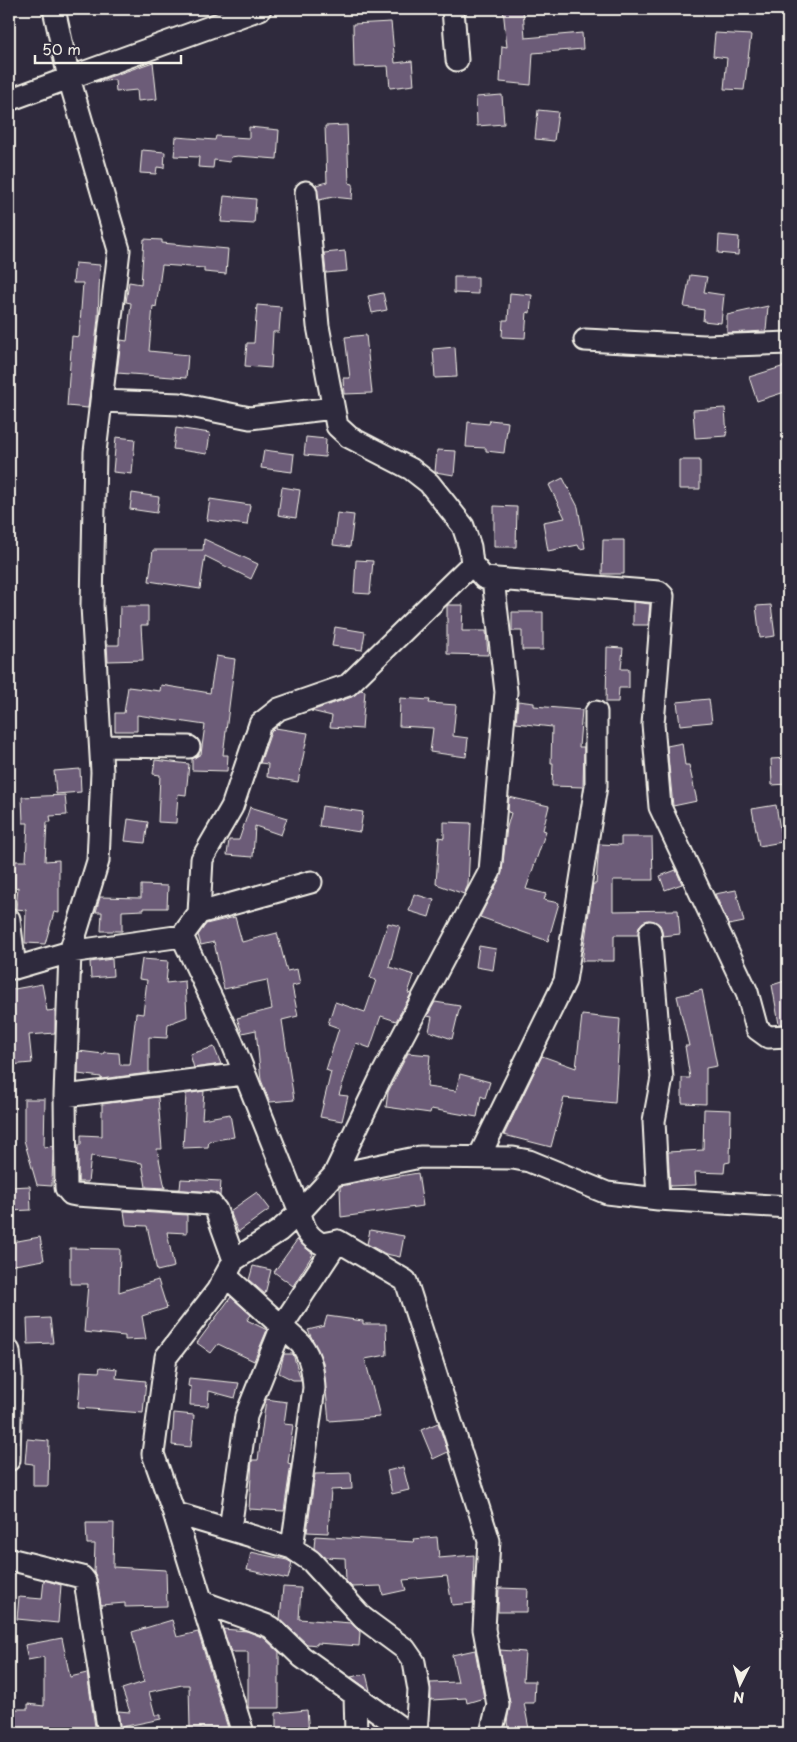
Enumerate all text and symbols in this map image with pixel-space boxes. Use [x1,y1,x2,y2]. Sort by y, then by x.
scale bar [35,32,181,64]
text: 50 m [42,37,81,60]
north arrow [714,1660,764,1710]
text: N [732,1687,745,1708]

